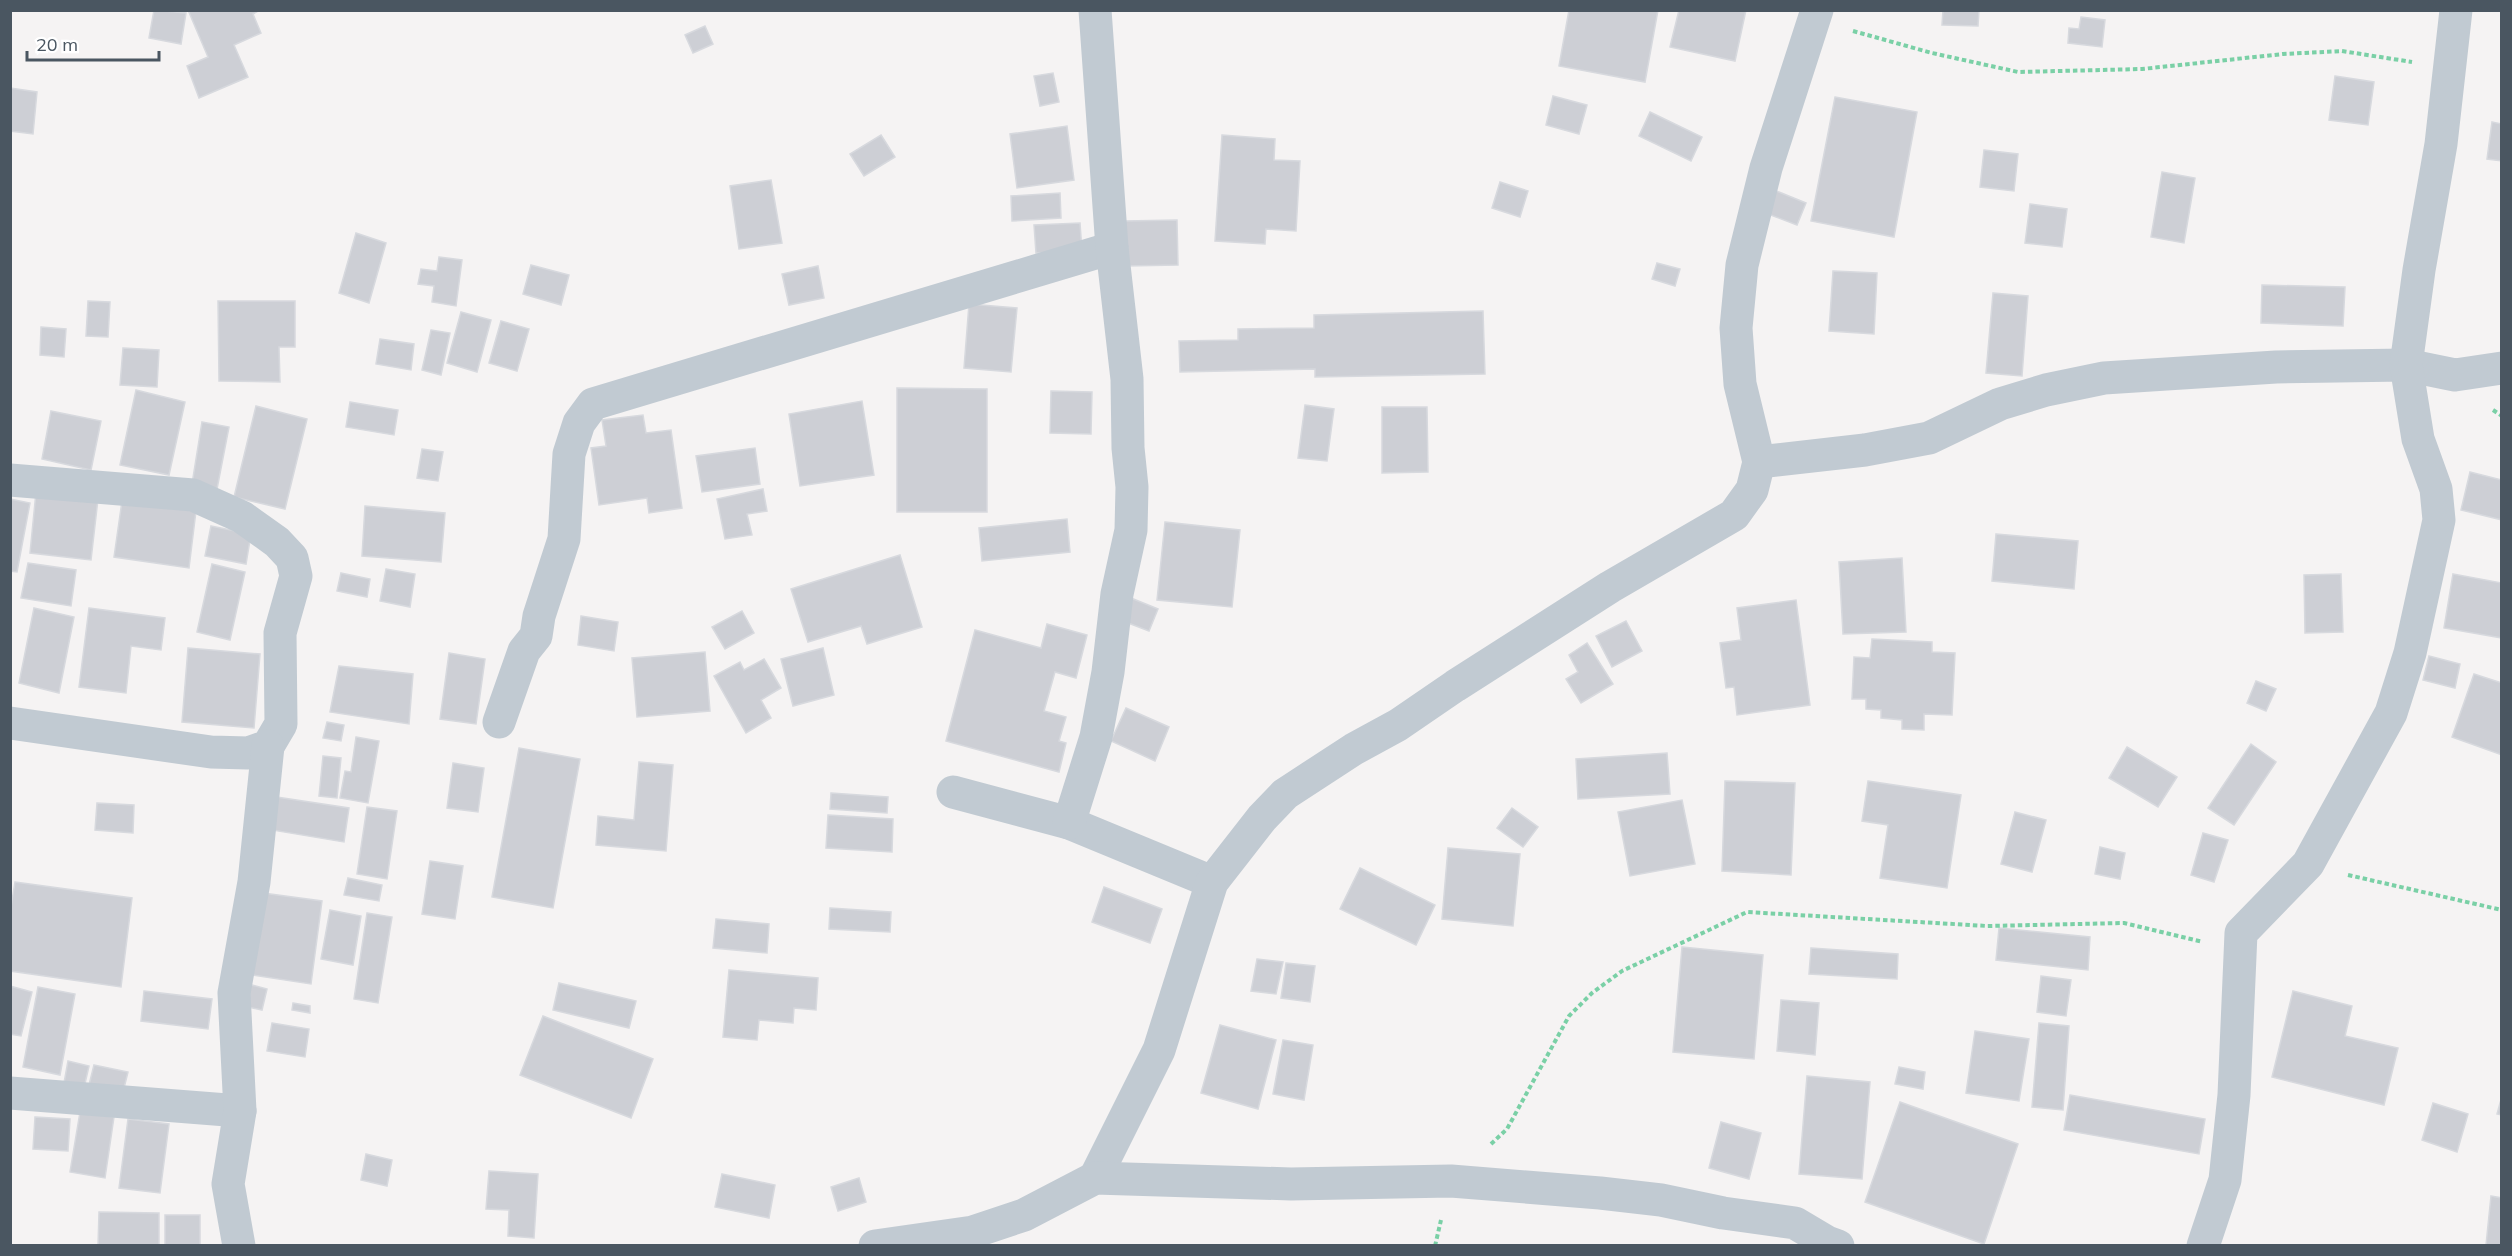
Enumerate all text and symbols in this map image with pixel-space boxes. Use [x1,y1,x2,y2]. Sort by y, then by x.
scale bar [27,24,159,62]
text: 20 m [36,33,78,56]

